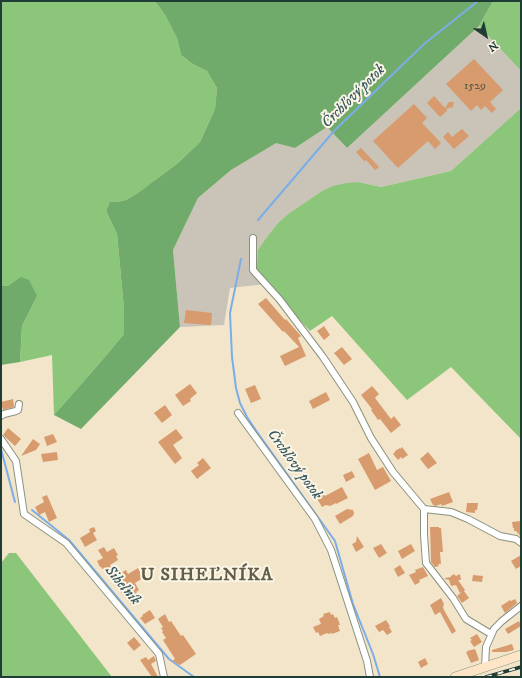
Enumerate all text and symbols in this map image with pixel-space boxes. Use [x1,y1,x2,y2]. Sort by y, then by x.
north arrow [466,16,506,56]
text: N [485,38,500,54]
water label: Črchľový potok [319,62,389,132]
house number: 1529 [464,80,486,94]
water label: Črchľový potok [263,426,325,504]
water label: Siheľník [100,563,144,609]
district label: U SIHEĽNÍKA [141,565,273,587]

